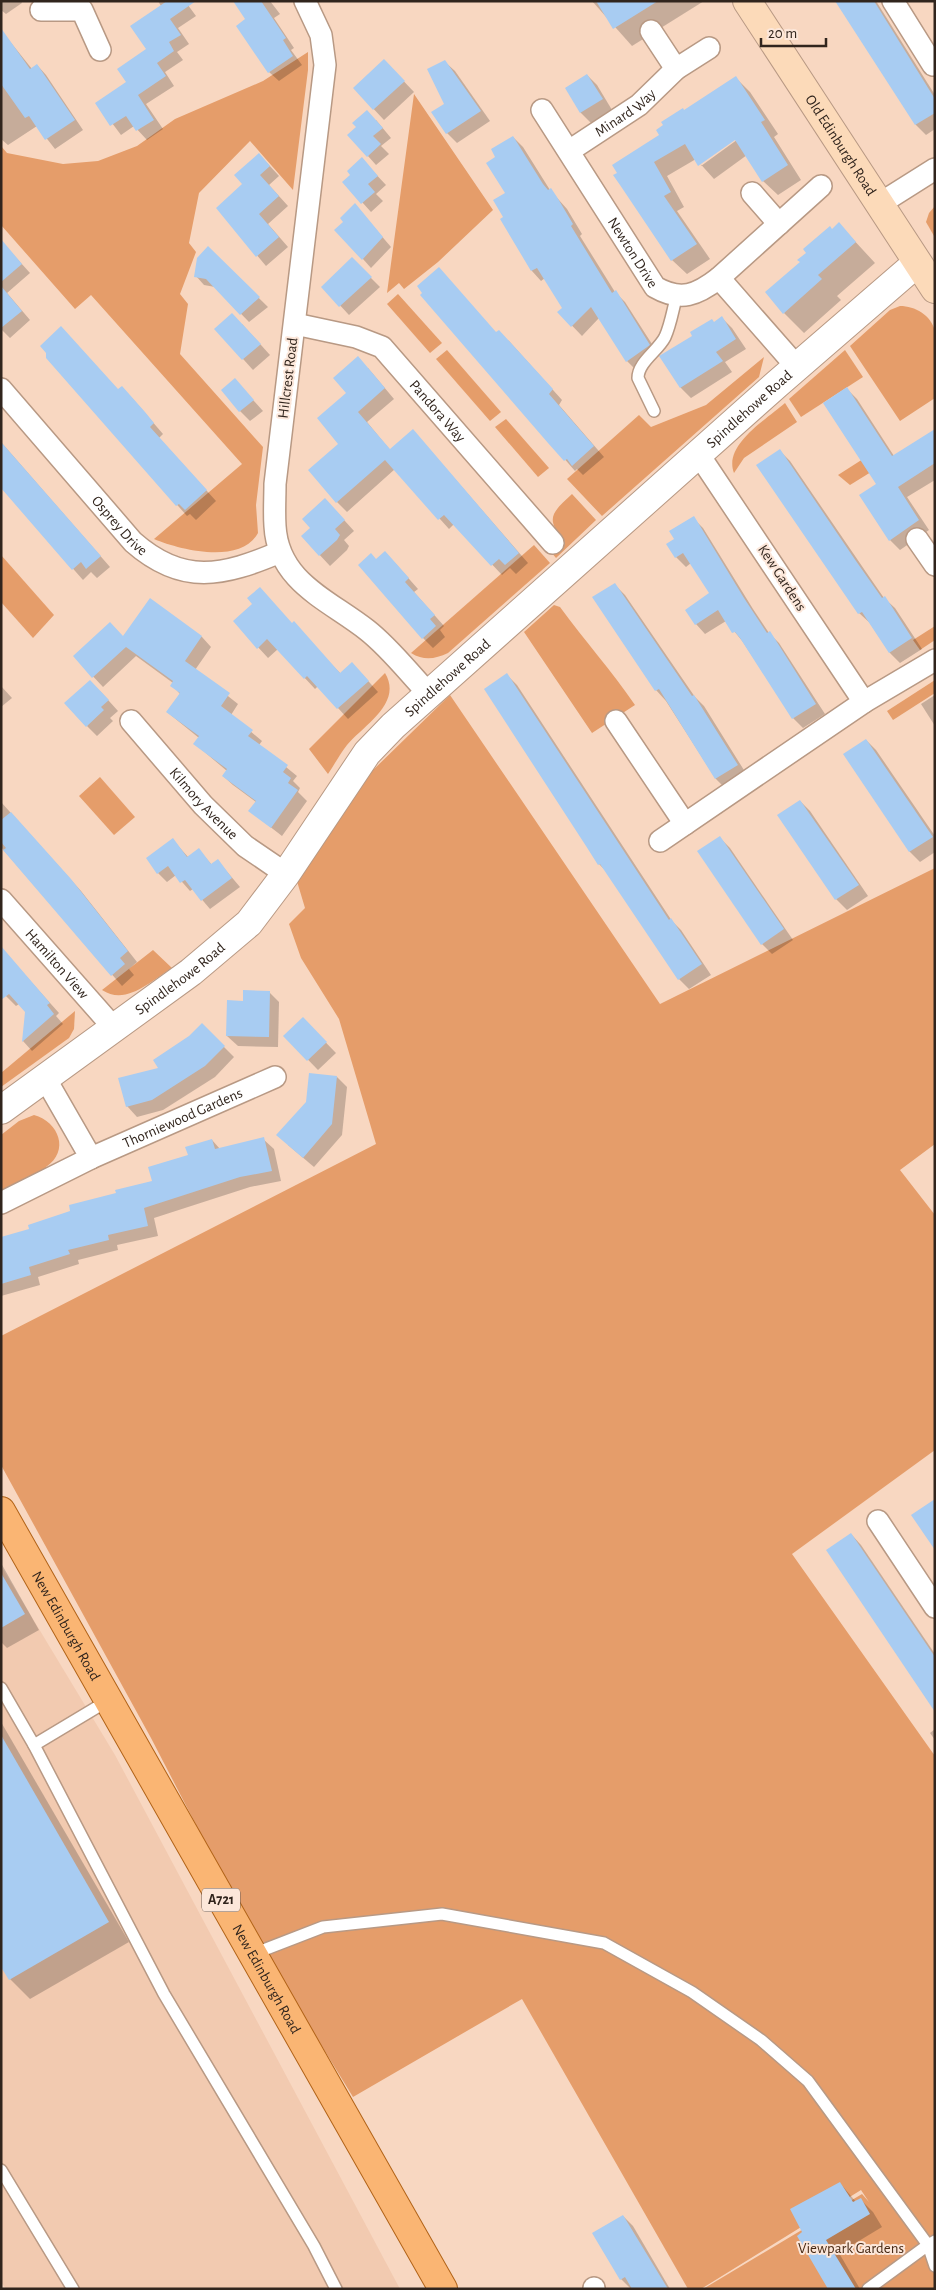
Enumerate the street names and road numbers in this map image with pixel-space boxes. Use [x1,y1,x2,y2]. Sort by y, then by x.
street label: Minard Way [592,85,659,139]
street label: Old Edinburgh Road [803,92,879,198]
street label: Newton Drive [605,215,661,290]
street label: Hillcrest Road [276,337,300,419]
street label: Spindlehowe Road [703,367,795,451]
street label: Pandora Way [407,377,469,445]
street label: Osprey Drive [89,493,150,558]
street label: Kew Gardens [755,542,809,614]
street label: Spindlehowe Road [402,636,493,719]
street label: Kilmory Avenue [167,765,241,842]
street label: Hamilton View [23,926,92,1001]
street label: Spindlehowe Road [132,939,228,1018]
street label: Thorniewood Gardens [121,1085,245,1151]
street label: New Edinburgh Road [29,1569,103,1683]
road number: A721 [202,1888,240,1912]
street label: New Edinburgh Road [230,1922,304,2036]

